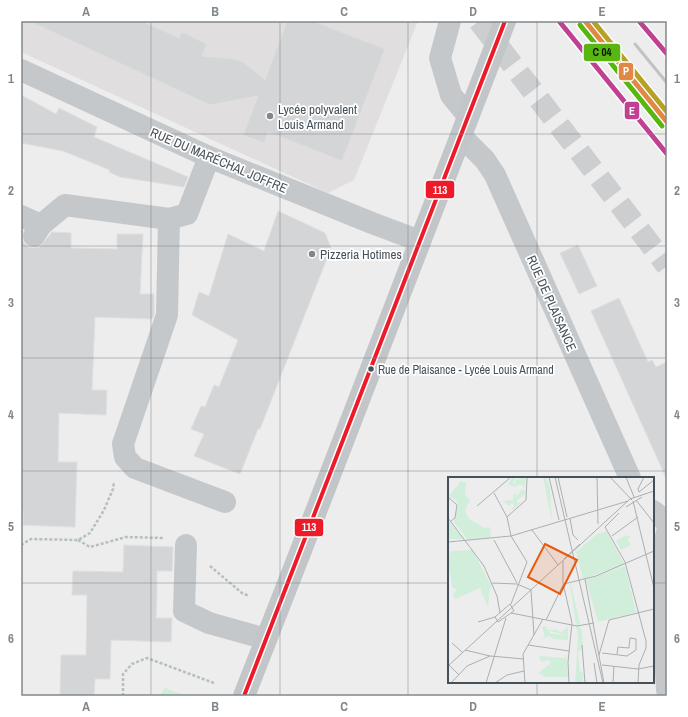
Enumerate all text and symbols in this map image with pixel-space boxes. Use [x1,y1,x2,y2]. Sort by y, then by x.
text: A [82,3,90,20]
text: B [211,3,219,20]
text: C [340,3,348,20]
text: D [469,3,477,20]
text: E [598,3,606,20]
line badge: C 04 [583,43,621,62]
text: C 04 [592,45,612,59]
line badge: P [618,62,634,81]
text: P [623,64,629,78]
text: 1 [8,70,14,87]
text: 1 [674,70,680,87]
place label: Lycée polyvalent Louis Armand [278,101,357,133]
line badge: E [624,101,640,120]
text: E [629,104,635,118]
marker: Lycée polyvalent Louis Armand [265,111,275,121]
street label: RUE DU MARÉCHAL JOFFRE [148,124,290,197]
line badge: 113 [425,180,455,199]
text: 2 [8,182,14,199]
text: 2 [674,182,680,199]
text: 113 [433,183,447,197]
place label: Pizzeria Hotimes [320,246,402,263]
marker: Pizzeria Hotimes [307,249,317,259]
street label: RUE DE PLAISANCE [523,253,580,354]
text: 3 [8,294,14,311]
text: 3 [674,294,680,311]
place label: Rue de Plaisance - Lycée Louis Armand [378,362,554,378]
marker: Rue de Plaisance - Lycée Louis Armand [366,364,376,374]
text: 4 [8,406,14,423]
text: 4 [674,406,680,423]
inset map [448,477,654,683]
text: 5 [8,518,14,535]
line badge: 113 [294,518,324,537]
text: 5 [674,518,680,535]
text: 113 [302,520,316,534]
text: 6 [8,630,14,647]
text: 6 [674,630,680,647]
text: A [82,698,90,715]
text: B [211,698,219,715]
text: C [340,698,348,715]
text: D [469,698,477,715]
text: E [598,698,606,715]

